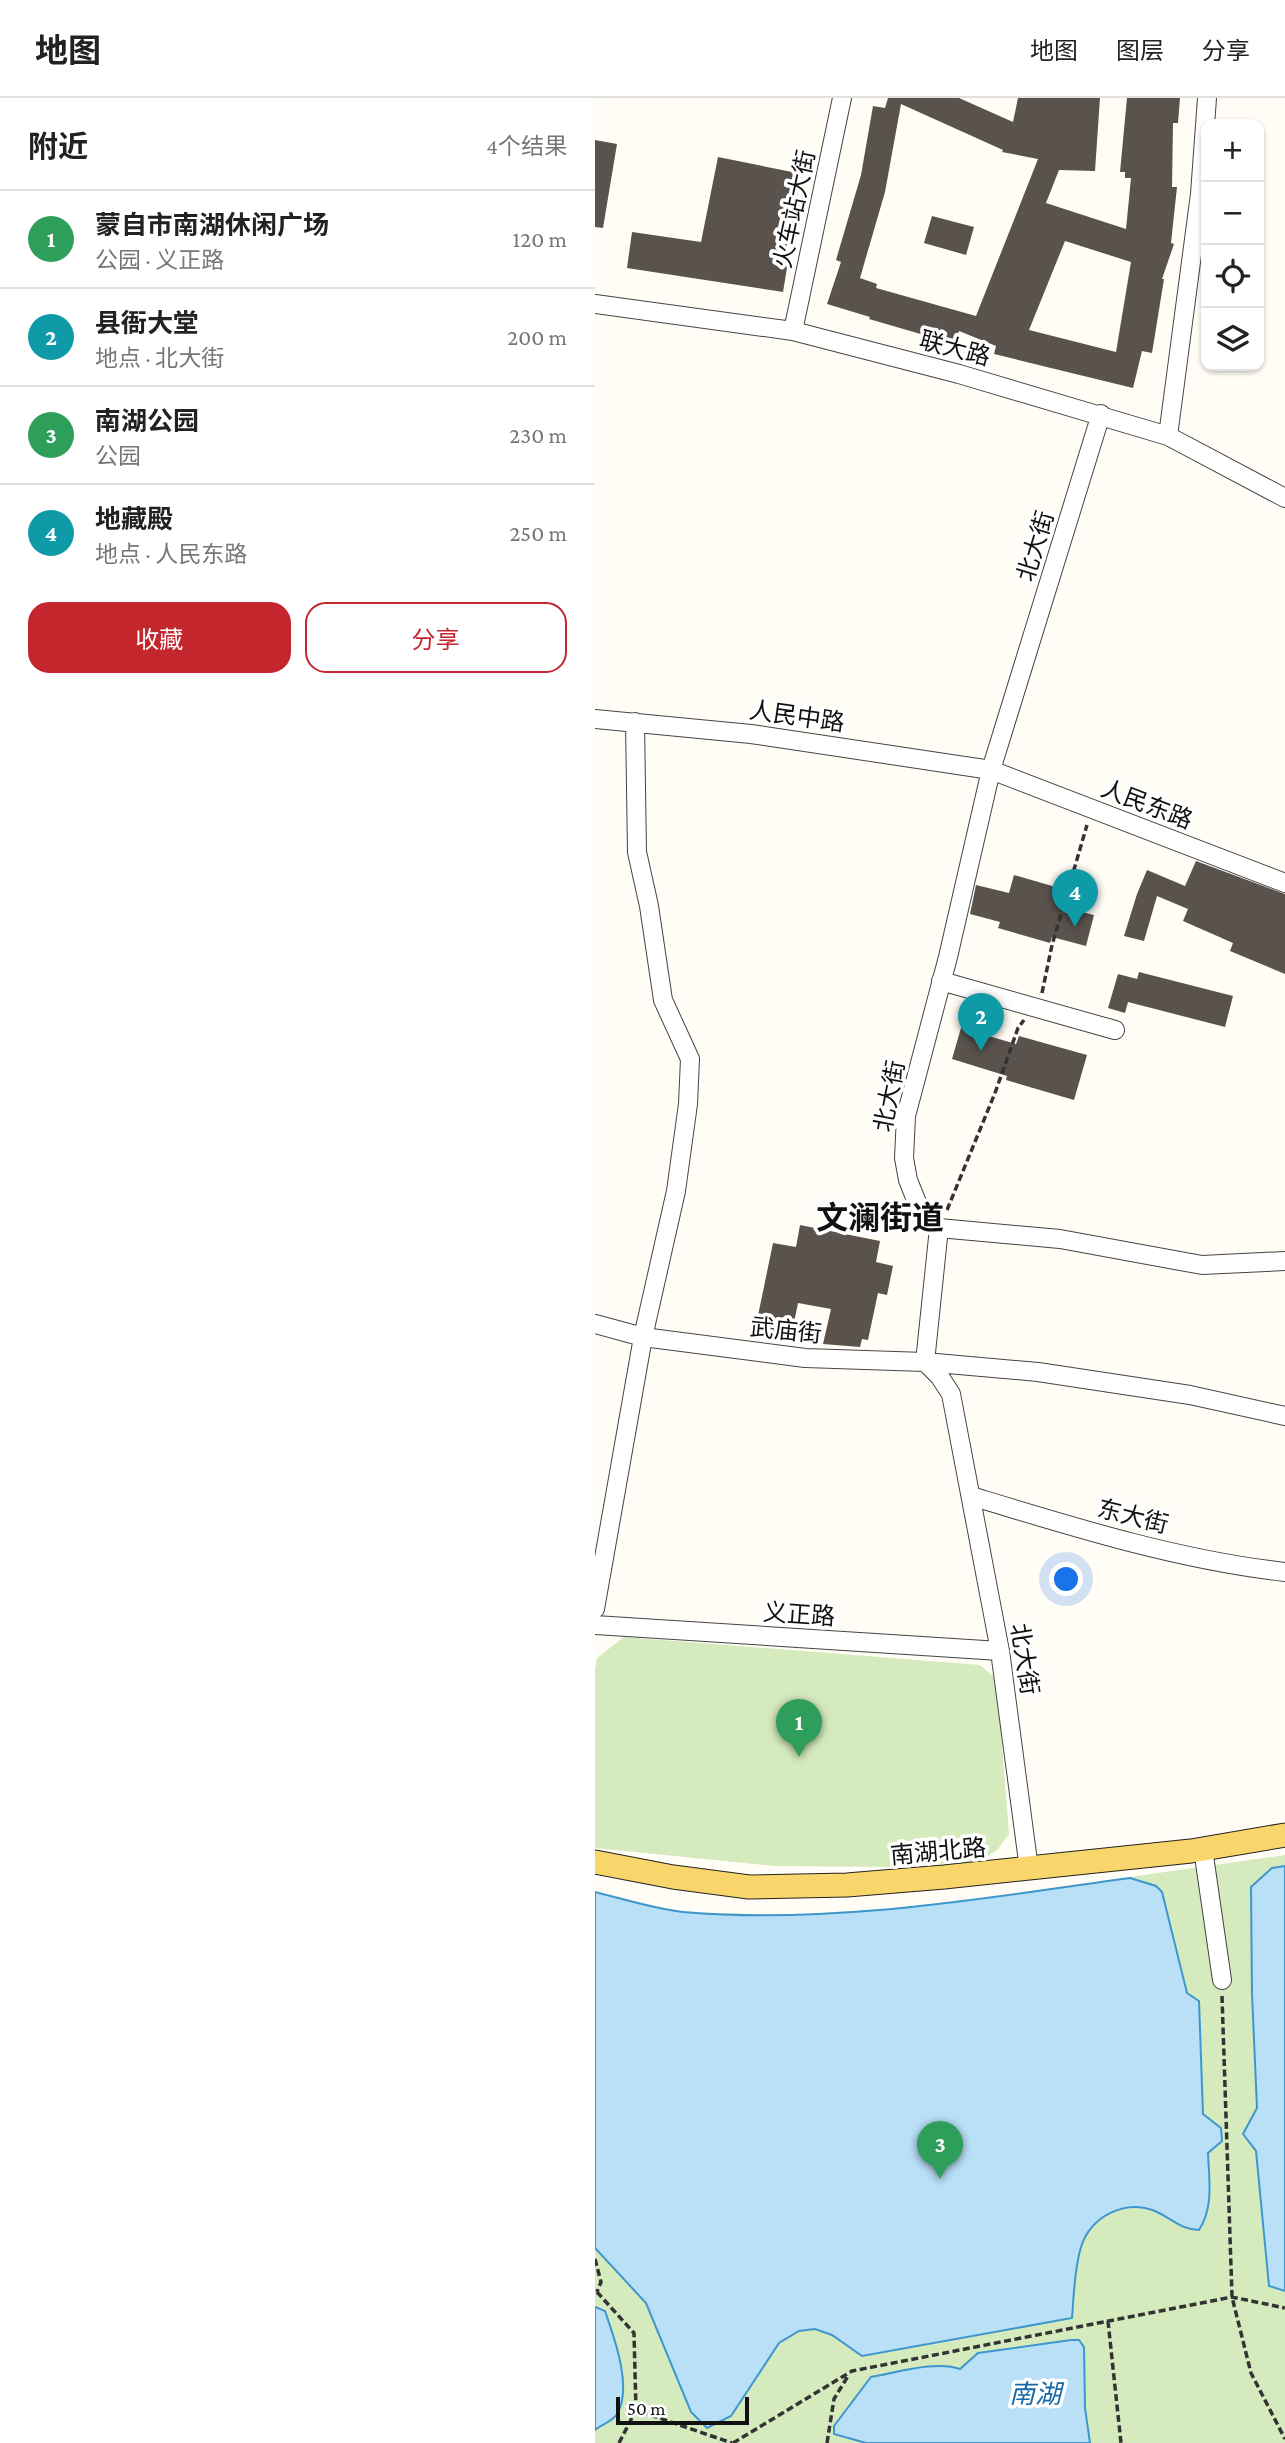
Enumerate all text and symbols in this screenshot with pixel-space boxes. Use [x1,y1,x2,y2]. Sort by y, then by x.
text: 地图 [35,32,101,69]
text: 地图 [1030,37,1078,64]
text: 图层 [1116,37,1164,64]
text: 分享 [1202,37,1250,64]
map controls [1201,119,1264,371]
button: + [1201,119,1264,182]
text: 附近 [28,130,88,163]
text: 4个结果 [486,133,567,159]
street label: 火车站大街 [768,148,820,270]
button: − [1201,182,1264,245]
text: 蒙自市南湖休闲广场 [95,211,329,240]
text: 1 [47,226,55,252]
text: 120 m [513,226,567,252]
button: locate [1201,245,1264,308]
text: 公园 · 义正路 [95,247,224,273]
button: layers [1201,308,1264,371]
text: 县衙大堂 [95,309,199,338]
text: 2 [45,324,57,350]
text: 200 m [507,324,567,350]
street label: 联大路 [917,326,993,370]
text: 地点 · 北大街 [95,345,224,371]
text: 南湖公园 [95,407,199,436]
text: 3 [45,422,57,448]
text: 230 m [509,422,567,448]
text: 公园 [95,443,141,469]
text: 地藏殿 [95,505,173,534]
street label: 北大街 [1012,508,1058,584]
text: 4 [45,520,57,546]
text: 250 m [509,520,567,546]
text: 地点 · 人民东路 [95,541,247,567]
button: 收藏 [28,602,291,673]
button: 分享 [305,602,567,673]
street label: 人民中路 [748,696,846,736]
street label: 人民东路 [1097,774,1197,834]
pin: 4 [1052,869,1098,927]
pin: 2 [958,993,1004,1051]
street label: 北大街 [869,1058,909,1134]
district label: 文澜街道 [816,1200,944,1236]
street label: 武庙街 [749,1313,823,1347]
street label: 东大街 [1095,1494,1171,1538]
your location [1049,1562,1083,1596]
street label: 义正路 [762,1598,836,1630]
street label: 北大街 [1006,1621,1044,1697]
pin: 1 [776,1699,822,1757]
street label: 南湖北路 [889,1833,987,1869]
pin: 3 [917,2121,963,2179]
water label: 南湖 [1009,2380,1065,2409]
scale bar [616,2394,749,2426]
text: 50 m [627,2398,666,2419]

